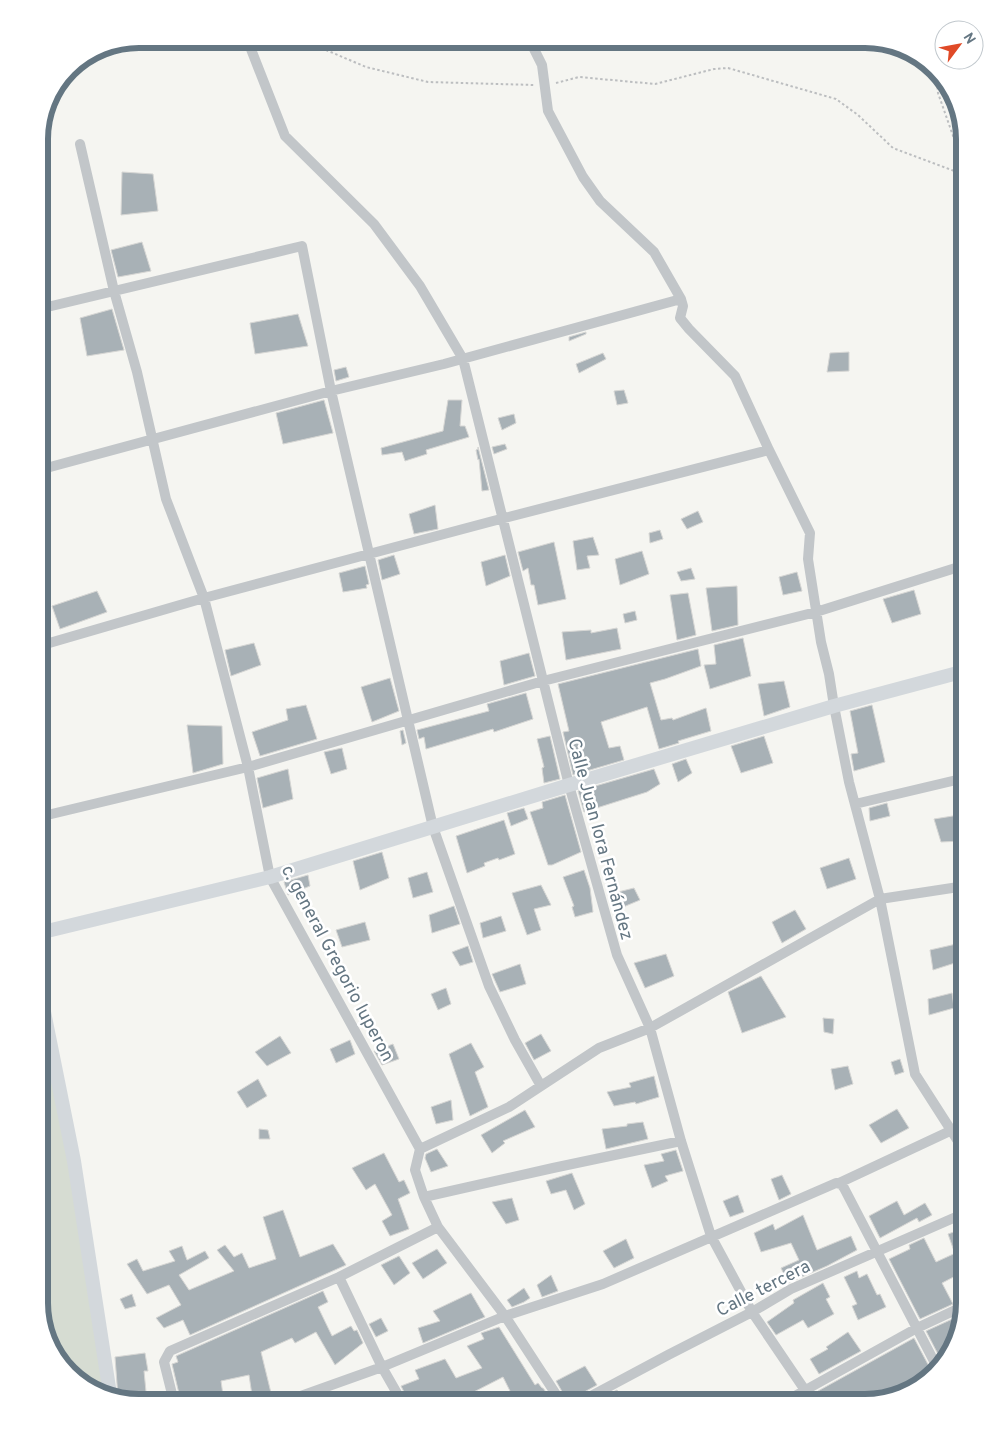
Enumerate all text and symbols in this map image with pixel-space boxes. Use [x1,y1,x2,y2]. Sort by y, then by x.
north arrow [934,20,984,70]
text: N [959,30,979,48]
street label: Calle Juan lora Fernández [562,736,638,943]
street label: c. general Gregorio luperon [275,861,398,1066]
street label: Calle tercera [713,1256,815,1323]

